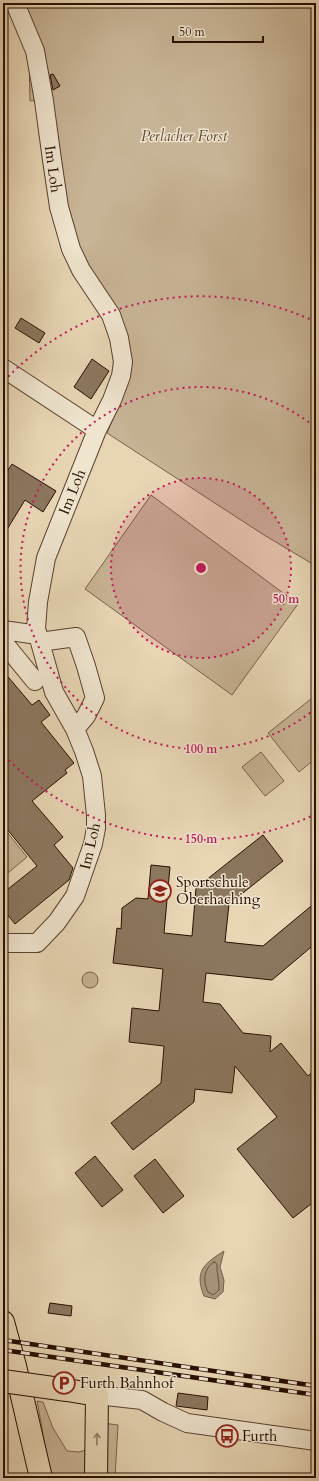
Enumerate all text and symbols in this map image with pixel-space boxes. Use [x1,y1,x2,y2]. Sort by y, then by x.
scale bar [173,18,263,44]
text: 50 m [179,24,206,40]
park label: Perlacher Forst [141,126,228,146]
street label: Im Loh [40,144,66,195]
street label: Im Loh [54,466,90,518]
centre of rings [194,561,208,575]
text: 50 m [273,591,300,607]
text: 100 m [185,741,218,757]
street label: Im Loh [75,820,105,871]
text: 150 m [185,831,218,847]
place label: Sportschule Oberhaching [176,872,261,909]
school or university icon: Sportschule Oberhaching [147,878,173,904]
parking icon: Furth Bahnhof [51,1370,77,1396]
place label: Furth Bahnhof [80,1373,176,1393]
bus stop icon: Furth [214,1423,240,1449]
place label: Furth [242,1426,278,1446]
one-way arrow [93,1433,100,1446]

